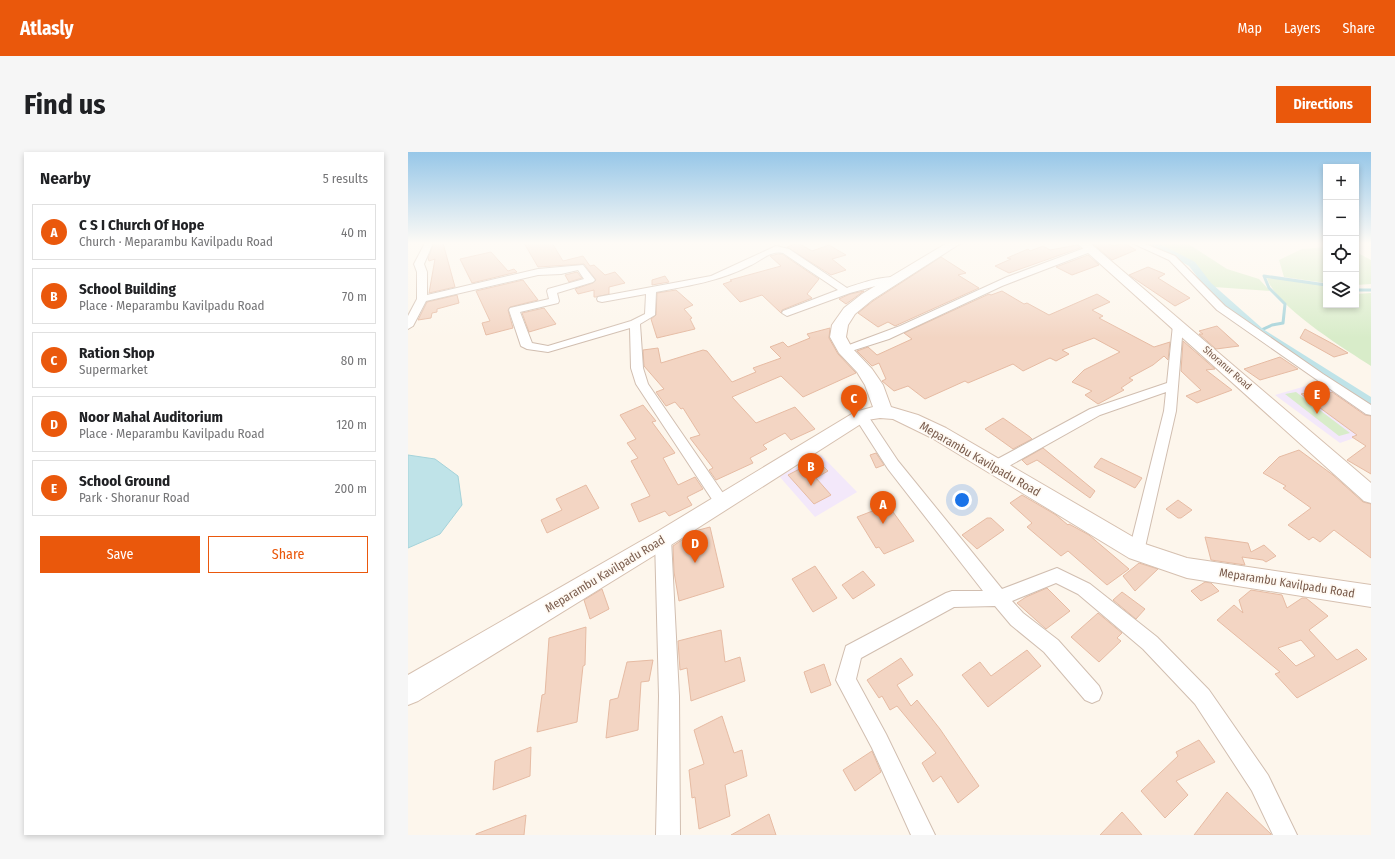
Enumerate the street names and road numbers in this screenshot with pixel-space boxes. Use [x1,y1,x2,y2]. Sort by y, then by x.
street label: Shoranur Road [1200,344,1254,392]
street label: Meparambu Kavilpadu Road [917,419,1043,499]
street label: Meparambu Kavilpadu Road [543,533,667,615]
street label: Meparambu Kavilpadu Road [1218,565,1356,601]

